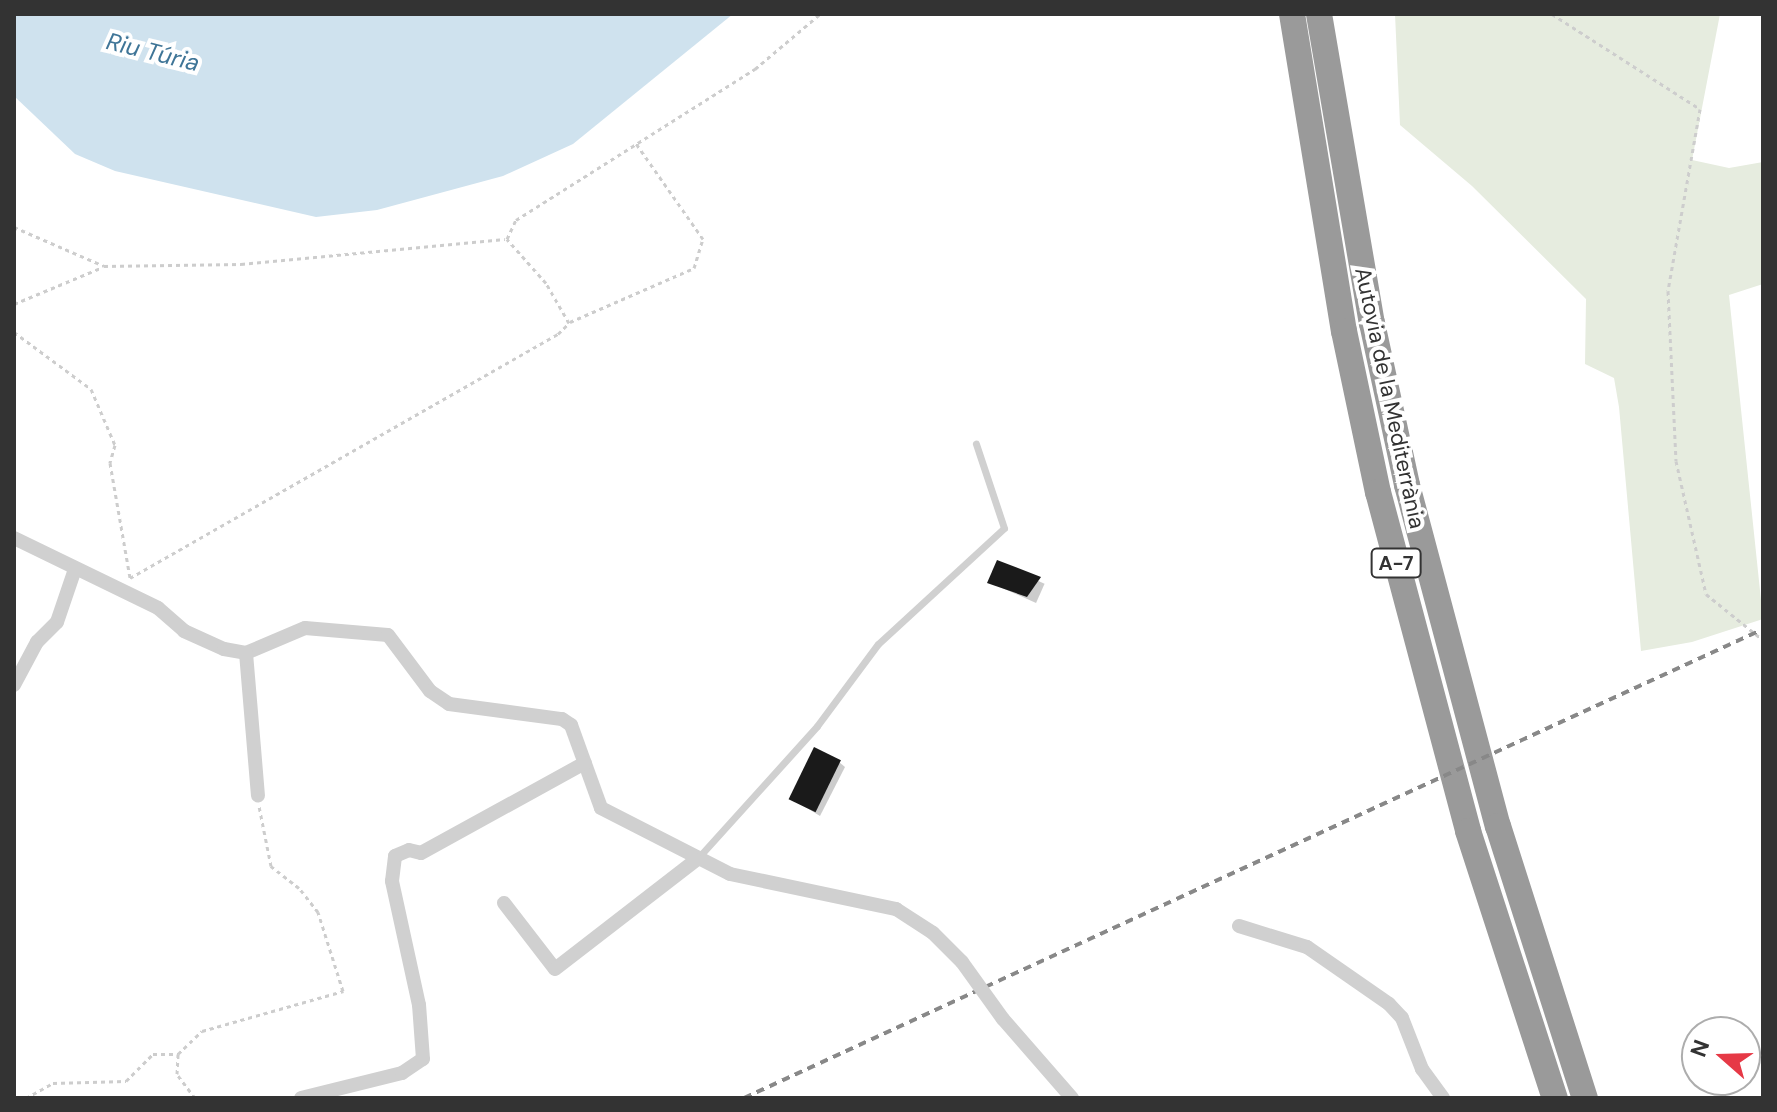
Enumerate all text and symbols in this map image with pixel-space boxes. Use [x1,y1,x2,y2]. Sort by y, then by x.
water label: Riu Túria [103,27,203,77]
street label: Autovia de la Mediterrània [1349,265,1431,531]
road number: A-7 [1370,547,1422,579]
north arrow [1681,1016,1761,1096]
text: N [1683,1036,1716,1061]

